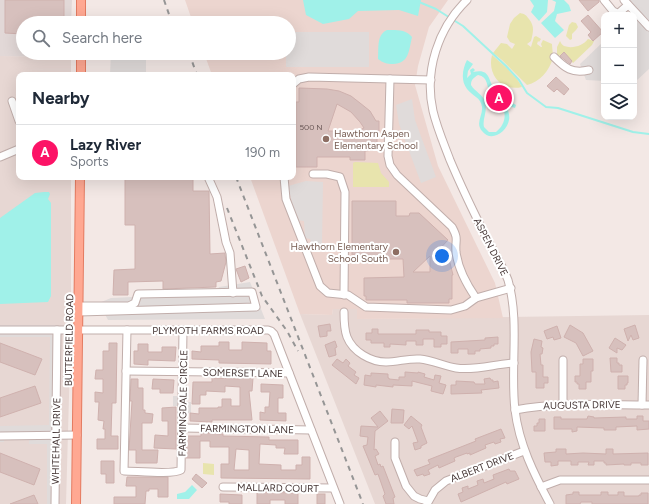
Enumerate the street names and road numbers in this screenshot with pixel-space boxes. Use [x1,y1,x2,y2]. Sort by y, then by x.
street label: ASPEN DRIVE [471,216,511,278]
street label: BUTTERFIELD ROAD [62,293,76,386]
street label: PLYMOTH FARMS ROAD [152,324,264,337]
street label: FARMINGDALE CIRCLE [176,349,190,456]
street label: SOMERSET LANE [203,366,283,380]
street label: WHITEHALL DRIVE [49,397,63,485]
street label: AUGUSTA DRIVE [543,398,621,412]
street label: FARMINGTON LANE [200,422,294,436]
street label: ALBERT DRIVE [448,449,516,485]
street label: MALLARD COURT [237,481,319,495]

